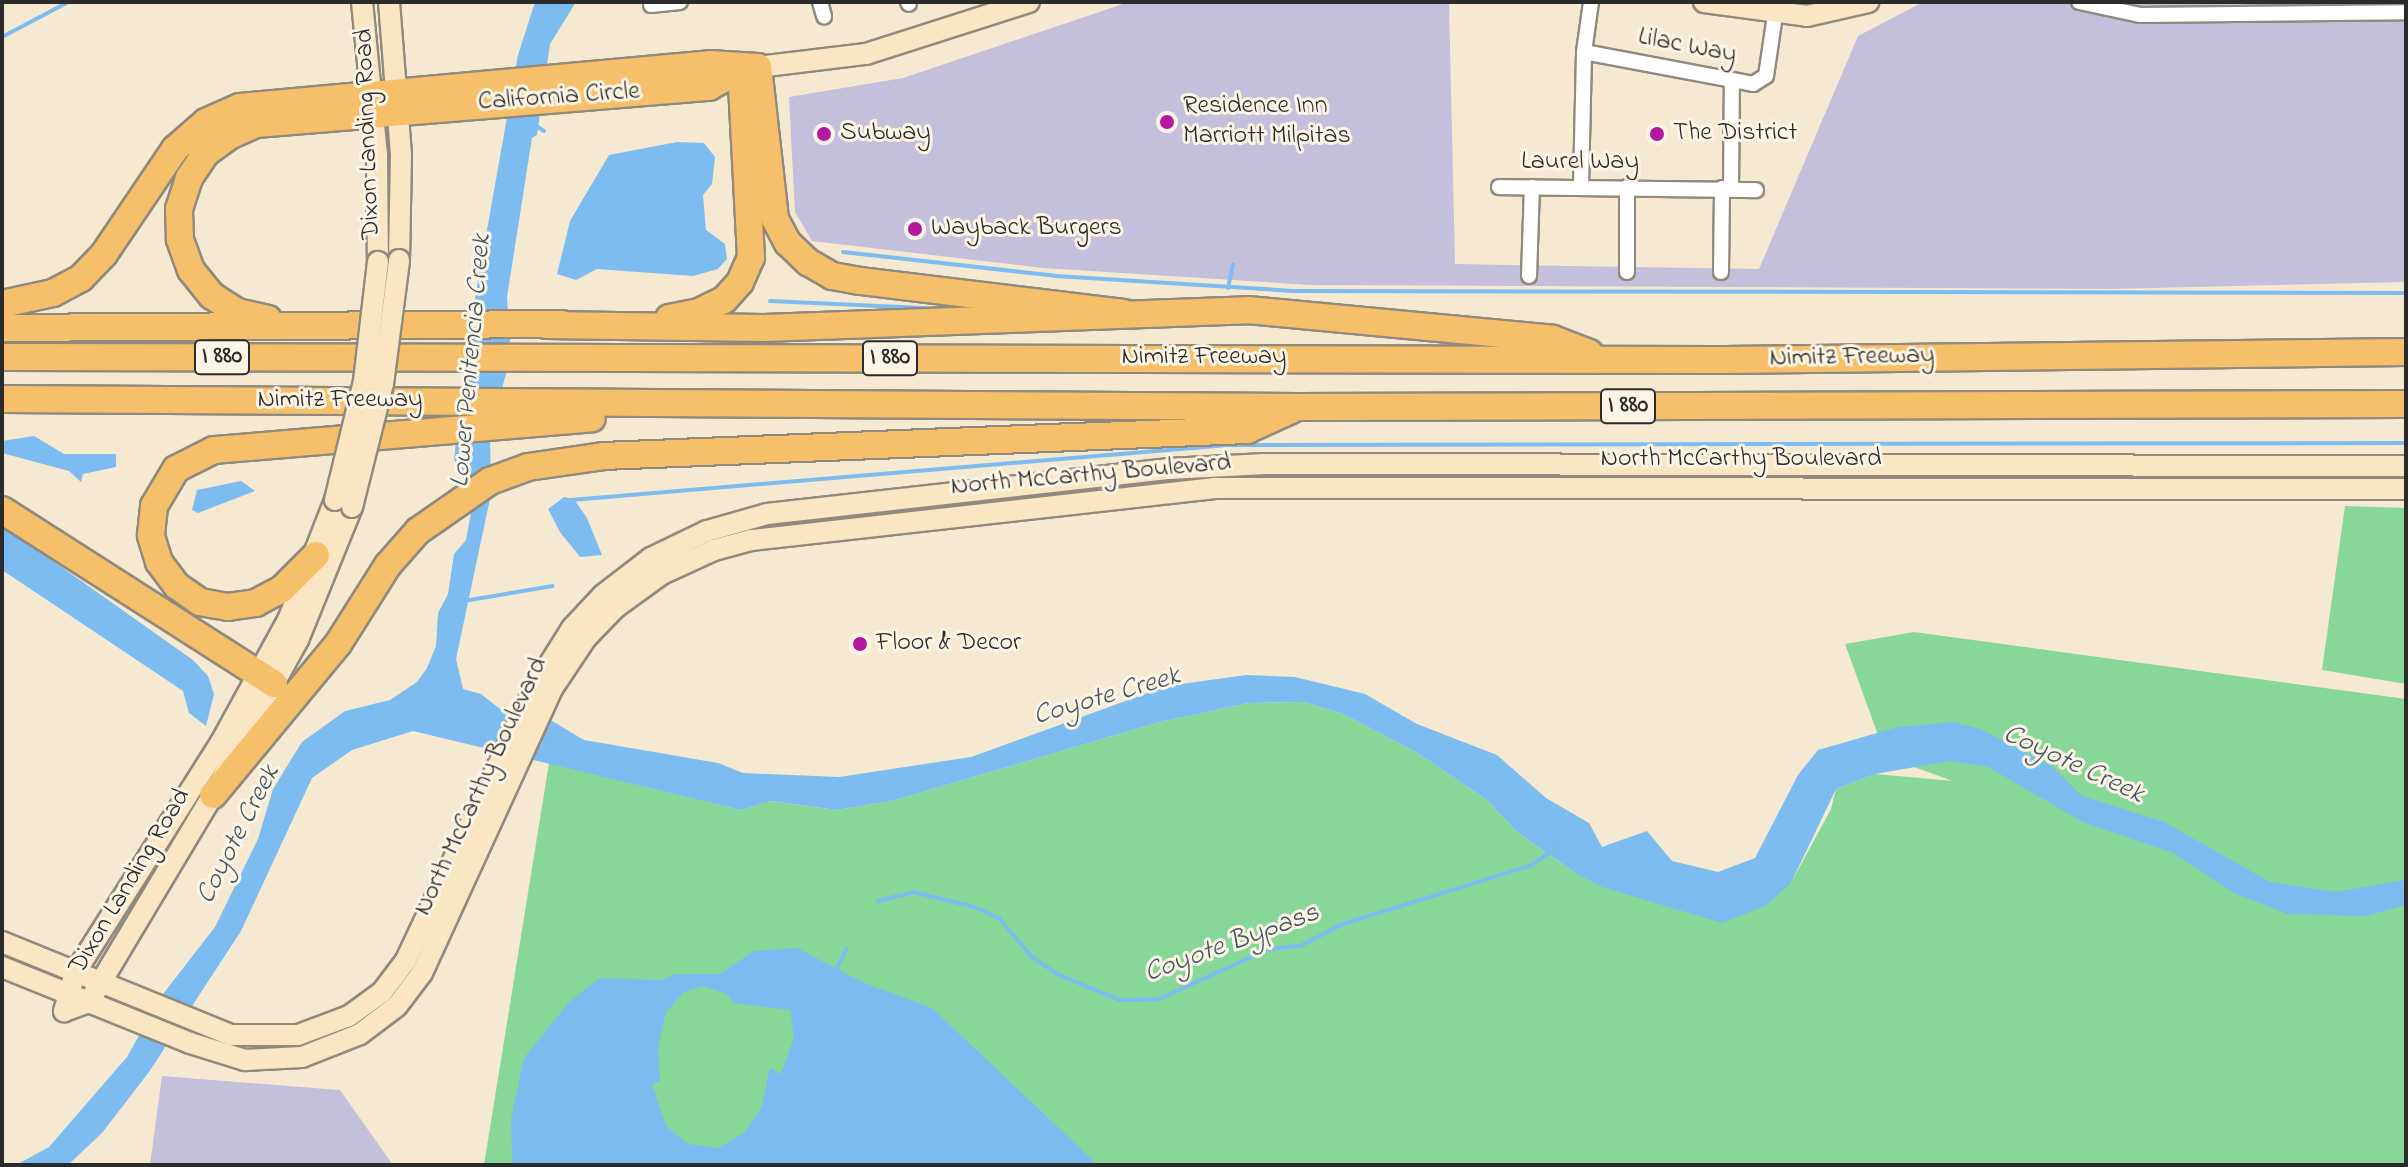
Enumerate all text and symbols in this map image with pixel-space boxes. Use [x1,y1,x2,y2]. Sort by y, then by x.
street label: Lilac Way [1635,22,1739,72]
street label: Dixon Landing Road [350,28,388,240]
street label: California Circle [477,77,641,119]
place label: Residence Inn Marriott Milpitas [1183,91,1351,152]
marker: Residence Inn Marriott Milpitas [1158,113,1176,131]
place label: Subway [840,118,931,150]
place label: The District [1673,118,1797,150]
marker: Subway [815,125,833,143]
marker: The District [1648,125,1666,143]
street label: Laurel Way [1521,147,1639,179]
place label: Wayback Burgers [931,213,1122,245]
marker: Wayback Burgers [906,220,924,238]
water label: Lower Penitencia Creek [444,233,500,489]
road number: I 880 [192,337,252,377]
road number: I 880 [860,338,920,378]
street label: Nimitz Freeway [1769,341,1935,375]
street label: Nimitz Freeway [1122,342,1286,374]
street label: Nimitz Freeway [258,385,422,417]
road number: I 880 [1598,386,1658,426]
street label: North McCarthy Boulevard [1600,444,1882,476]
street label: North McCarthy Boulevard [950,448,1232,504]
place label: Floor & Decor [876,628,1021,660]
marker: Floor & Decor [851,635,869,653]
street label: North McCarthy Boulevard [408,653,556,921]
water label: Coyote Creek [1030,660,1184,734]
water label: Coyote Creek [1997,718,2149,812]
water label: Coyote Creek [190,760,288,910]
street label: Dixon Landing Road [63,784,199,980]
water label: Coyote Bypass [1140,897,1324,991]

